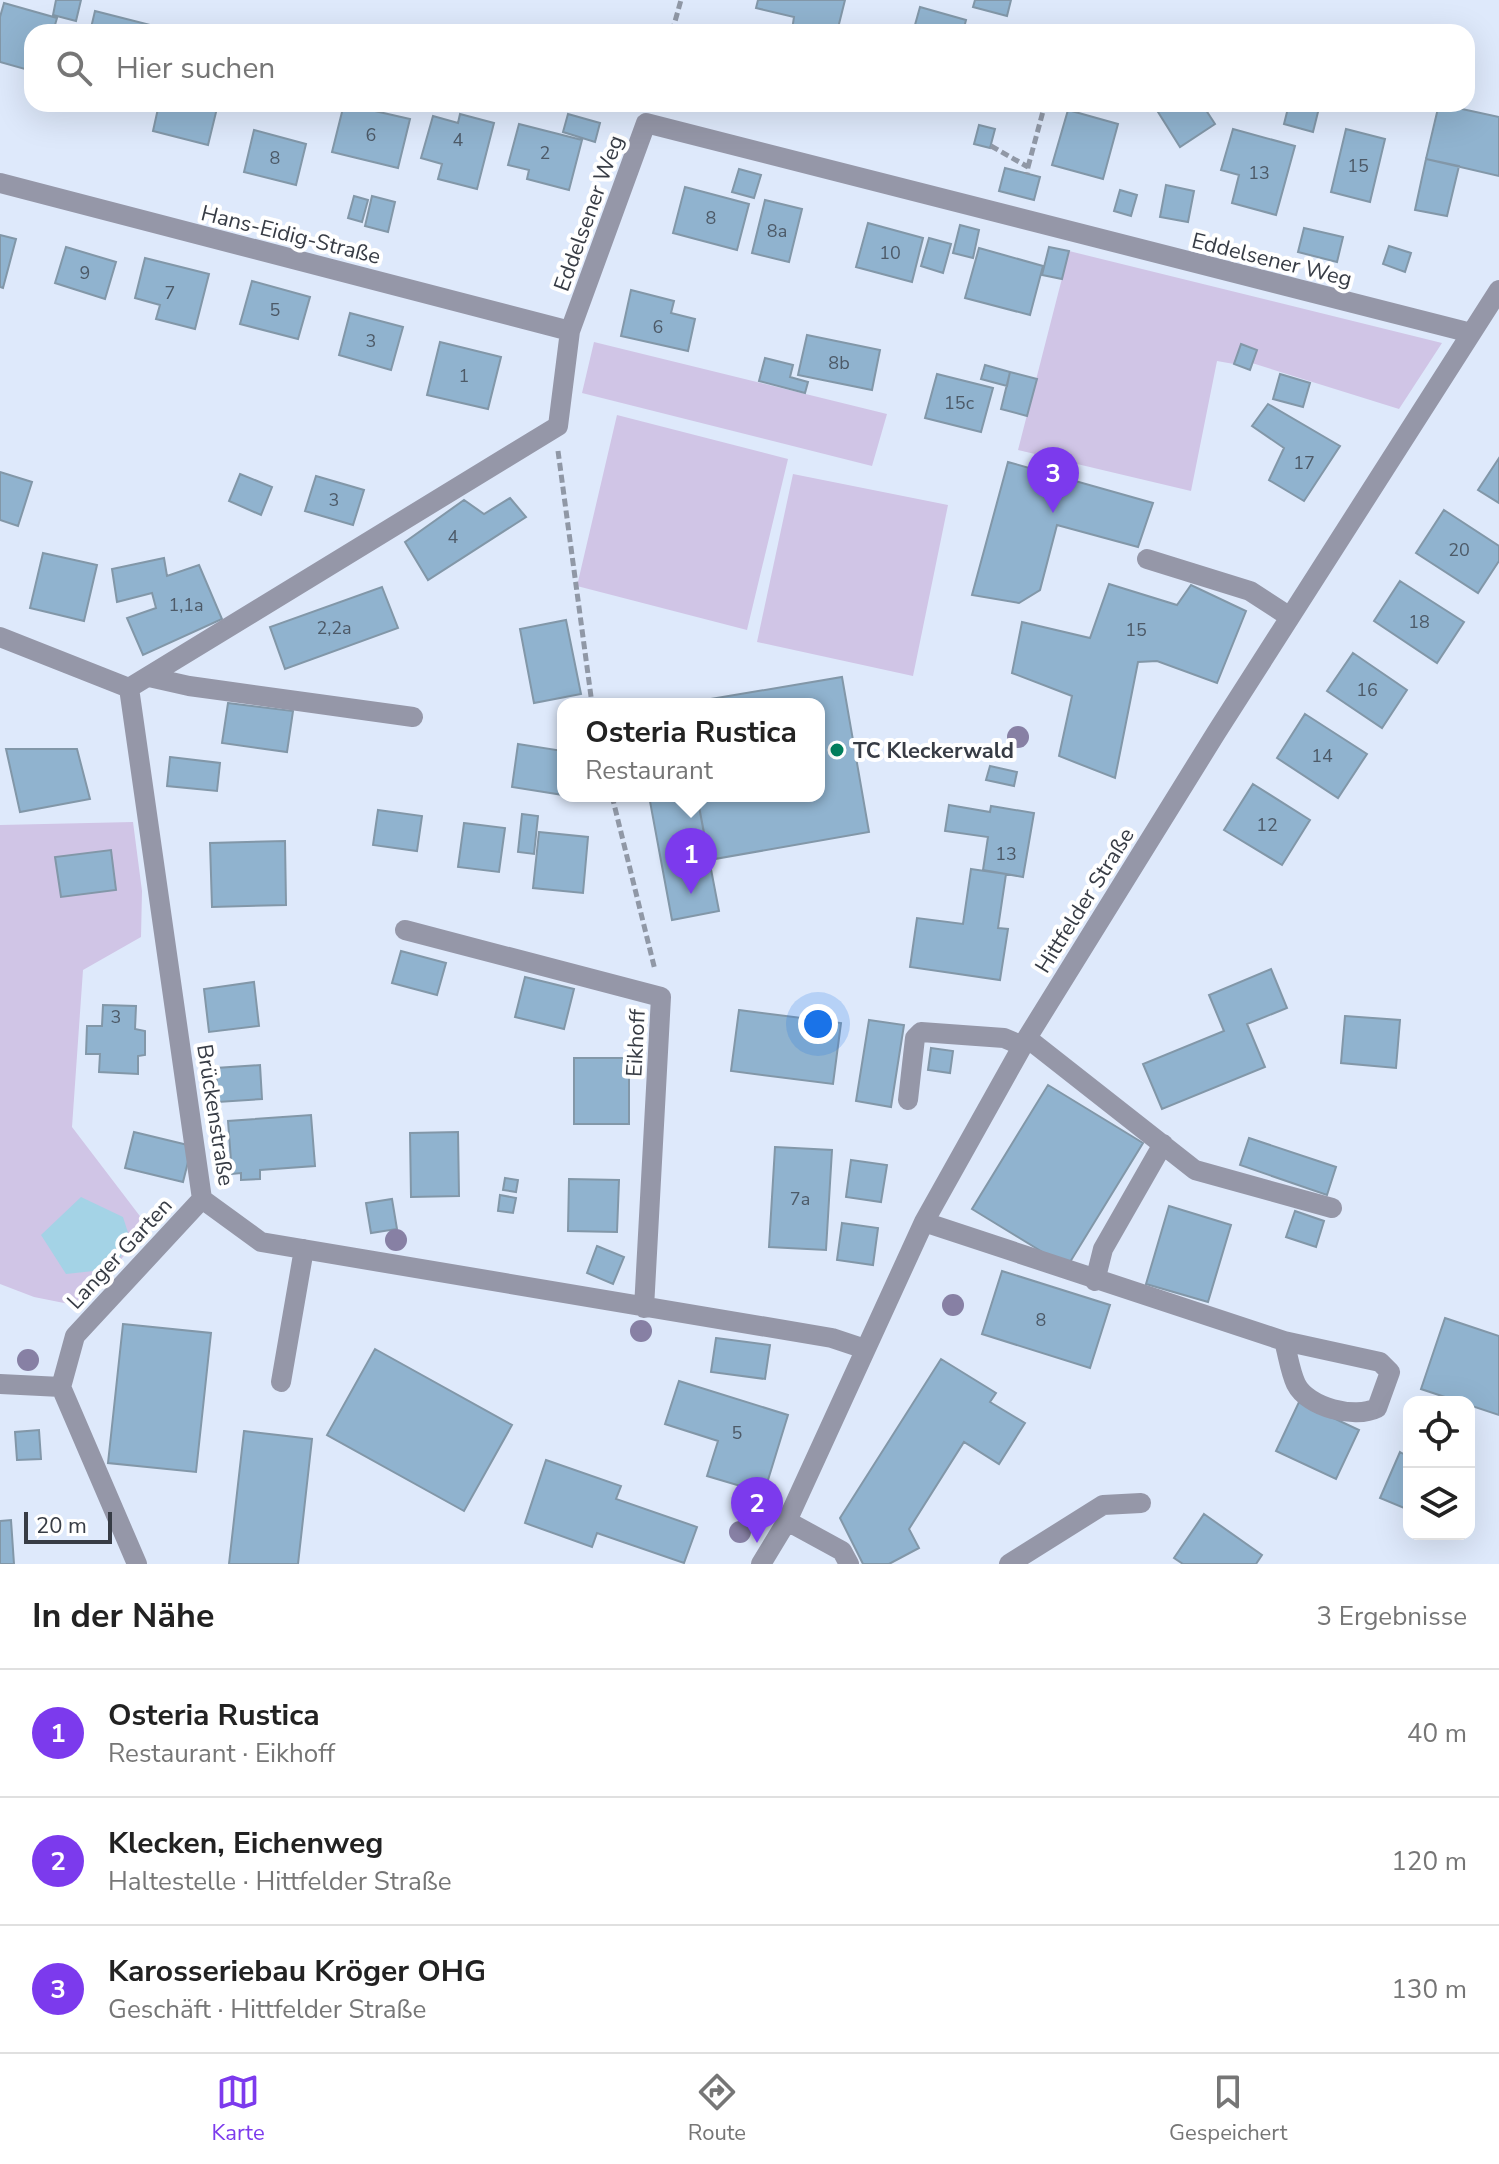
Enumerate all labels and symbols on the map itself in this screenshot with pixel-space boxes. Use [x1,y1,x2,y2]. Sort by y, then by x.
house number: 6 [366,123,376,147]
house number: 4 [453,128,464,152]
street label: Eddelsener Weg [547,131,631,296]
house number: 2 [540,141,550,165]
house number: 8 [270,146,280,170]
house number: 15 [1347,154,1369,178]
house number: 13 [1248,161,1270,185]
street label: Hans-Eidig-Straße [198,198,384,272]
house number: 8 [706,206,716,230]
house number: 8a [767,219,787,243]
street label: Eddelsener Weg [1189,226,1355,294]
house number: 10 [879,241,901,265]
house number: 9 [80,261,90,285]
house number: 7 [165,281,175,305]
house number: 5 [270,298,280,322]
house number: 6 [653,315,663,339]
house number: 3 [366,329,376,353]
house number: 8b [828,351,850,375]
house number: 1 [459,364,469,388]
house number: 15c [944,391,974,415]
pin: 3 [1027,447,1079,513]
house number: 17 [1293,451,1315,475]
house number: 3 [329,488,339,512]
house number: 4 [448,525,459,549]
house number: 20 [1448,538,1470,562]
house number: 1,1a [168,593,204,617]
house number: 18 [1408,610,1430,634]
house number: 2,2a [316,616,352,640]
house number: 15 [1125,618,1147,642]
house number: 16 [1356,678,1378,702]
place label: TC Kleckerwald [853,736,1014,766]
marker: TC Kleckerwald [828,741,846,759]
house number: 14 [1311,744,1333,768]
house number: 12 [1256,813,1278,837]
street label: Hittfelder Straße [1028,822,1142,979]
pin: 1 [665,828,717,894]
house number: 13 [995,842,1017,866]
your location [798,1004,838,1044]
house number: 3 [111,1005,121,1029]
street label: Eikhoff [619,1008,653,1078]
street label: Brückenstraße [189,1042,241,1188]
house number: 7a [790,1187,810,1211]
street label: Langer Garten [60,1191,179,1316]
house number: 8 [1036,1308,1046,1332]
house number: 5 [732,1421,742,1445]
pin: 2 [731,1477,783,1543]
scale bar [24,1508,112,1544]

